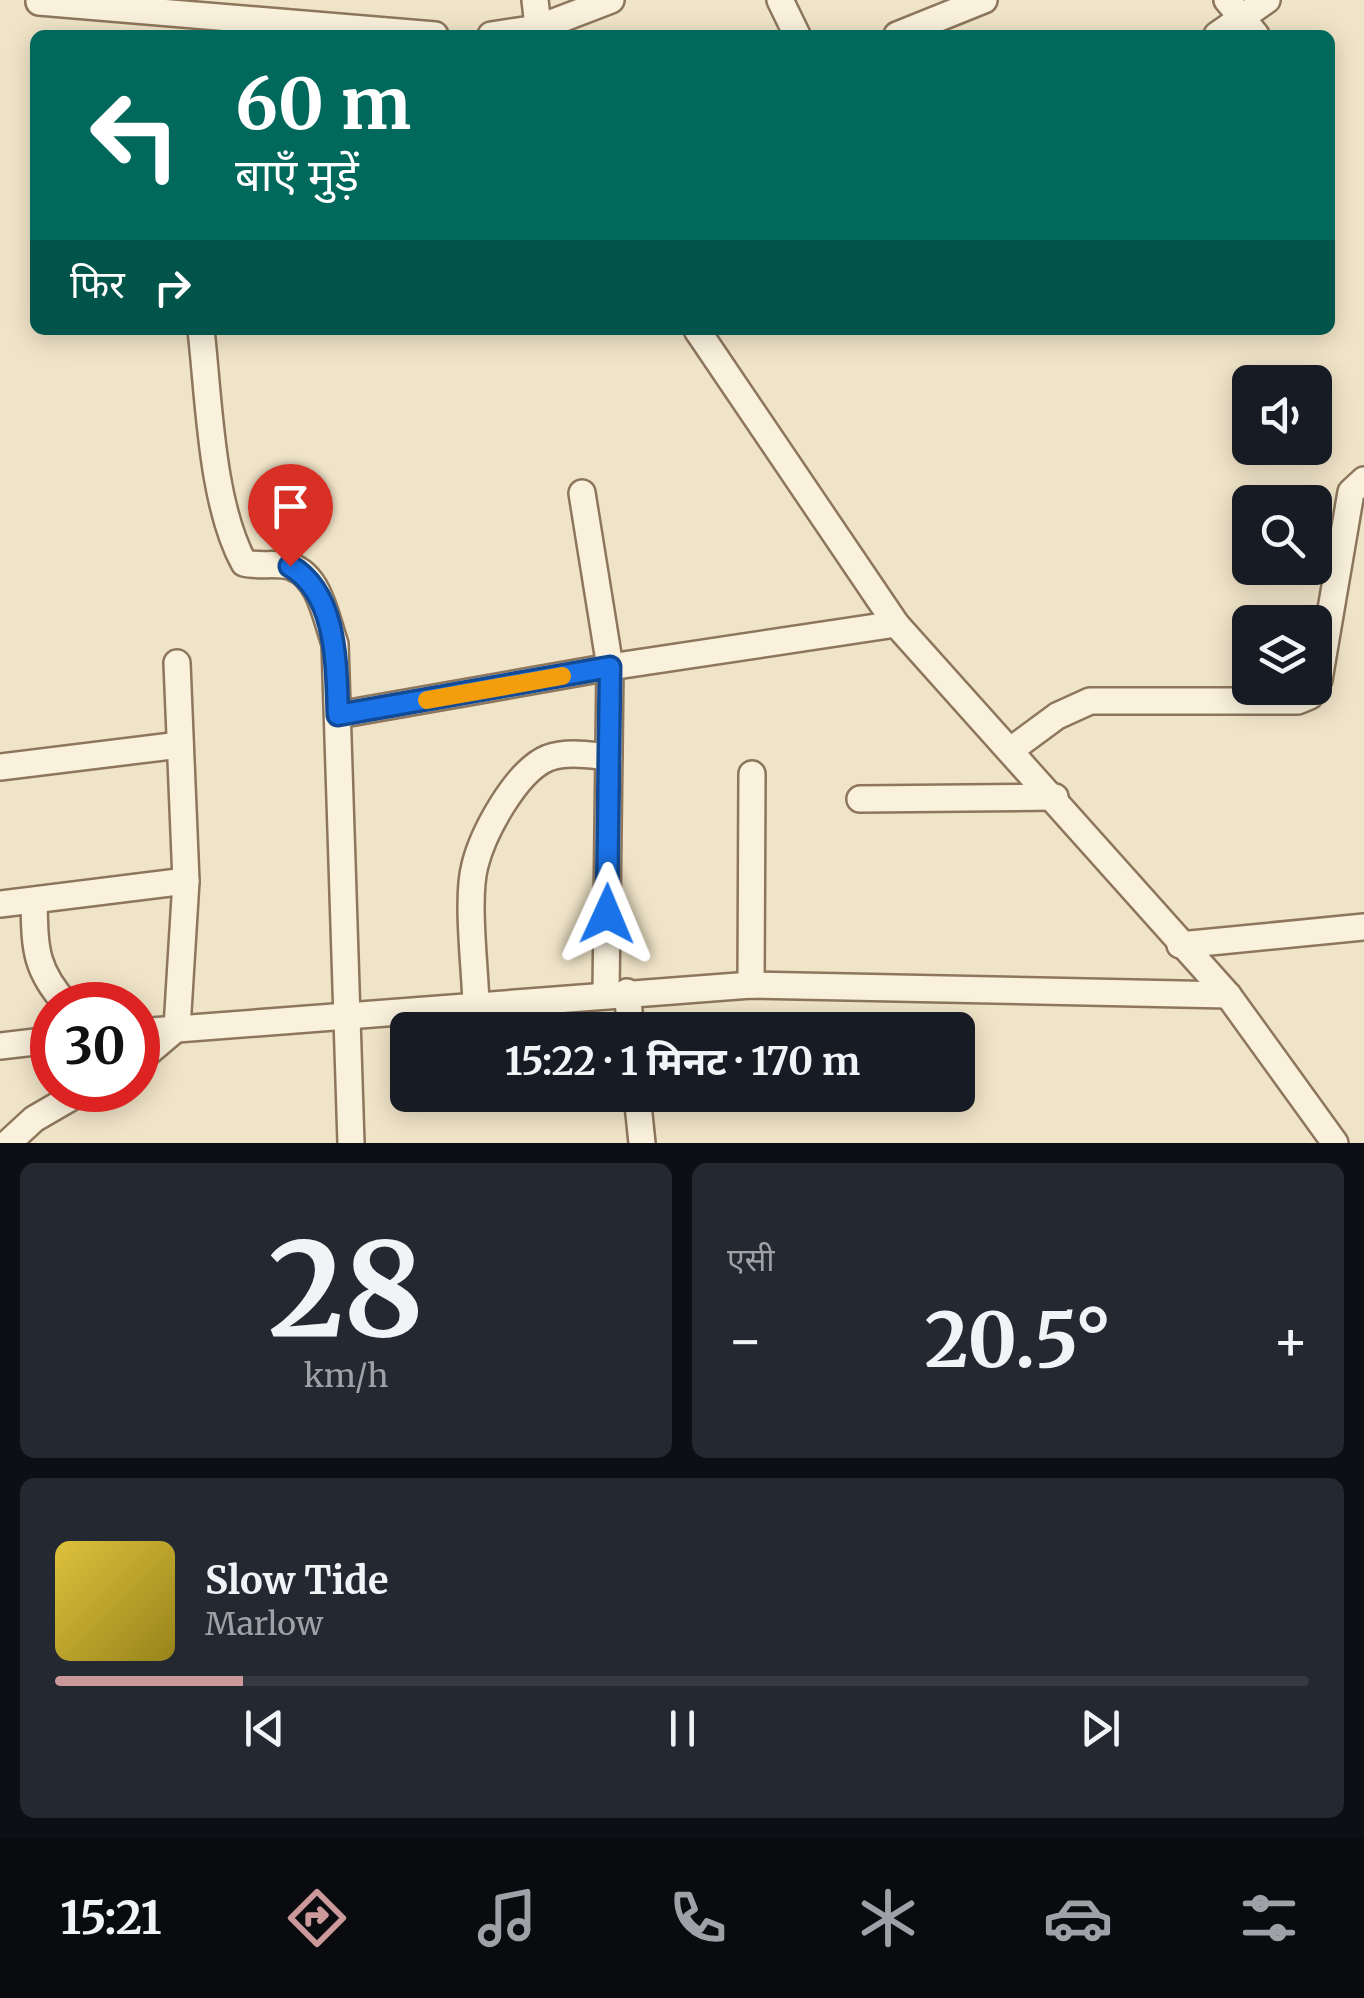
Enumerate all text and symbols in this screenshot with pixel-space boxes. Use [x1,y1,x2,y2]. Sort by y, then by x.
text: 60 m [235,60,411,148]
icon: left [70,70,200,200]
text: बाएँ मुड़ें [235,147,359,203]
icon: right [145,260,200,315]
text: फिर [70,261,125,308]
map controls [1232,365,1332,705]
button: sound [1232,365,1332,465]
pin [248,464,333,567]
icon: arrive [263,479,318,534]
button: search [1232,485,1332,585]
button: layers [1232,605,1332,705]
position arrow [555,862,659,966]
speed limit sign: 30 [30,982,160,1112]
text: 15:22 · 1 मिनट · 170 m [505,1038,860,1085]
text: 28 [268,1209,424,1372]
text: एसी [727,1240,775,1280]
text: 20.5° [924,1293,1112,1387]
text: − [727,1306,764,1375]
text: + [1272,1306,1309,1375]
text: km/h [304,1356,388,1396]
text: Slow Tide [205,1557,389,1604]
text: Marlow [205,1604,323,1644]
icon: previous [237,1701,292,1756]
icon: pause [655,1701,710,1756]
icon: next [1073,1701,1128,1756]
icon: directions [282,1883,352,1953]
icon: music [472,1883,542,1953]
icon: phone [663,1883,733,1953]
icon: climate [853,1883,923,1953]
icon: car [1043,1883,1113,1953]
icon: filters [1234,1883,1304,1953]
text: 15:21 [60,1890,162,1946]

